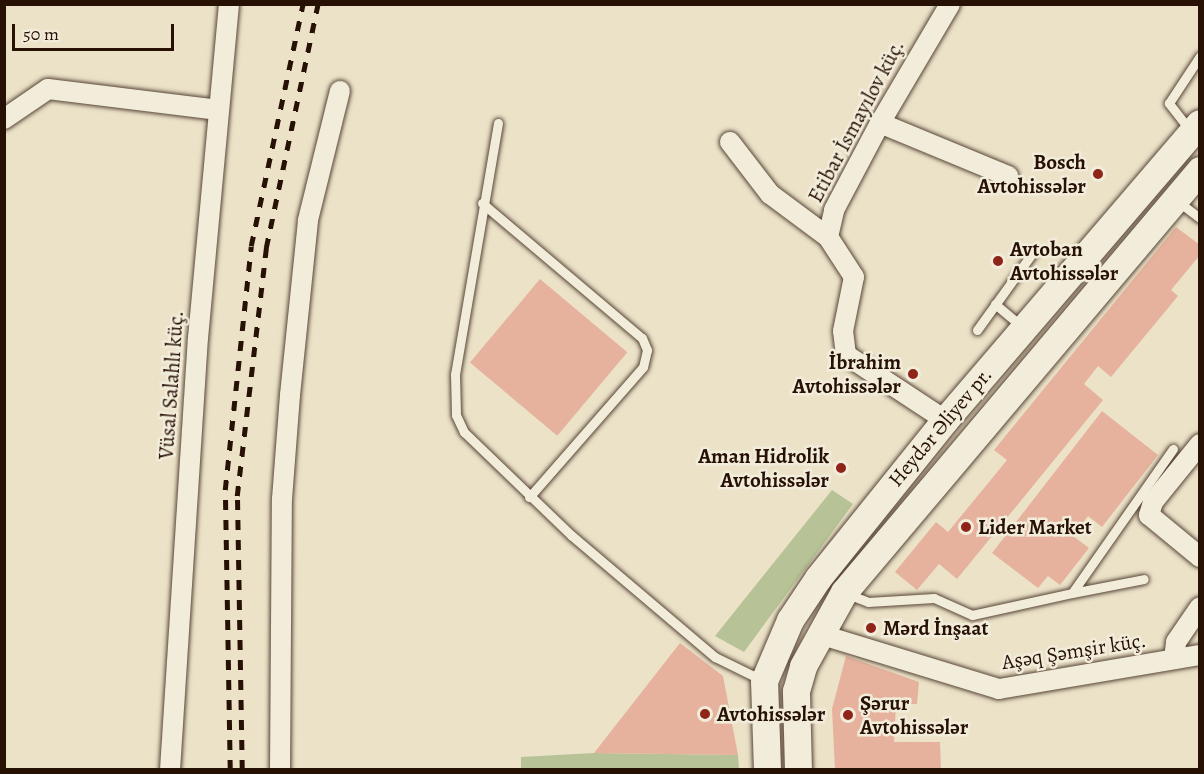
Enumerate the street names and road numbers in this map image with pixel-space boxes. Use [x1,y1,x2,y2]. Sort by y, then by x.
street label: Etibar İsmayılov küç. [802,35,910,207]
street label: Vüsal Salahlı küç. [153,310,189,460]
street label: Heydər Əliyev pr. [883,362,997,492]
street label: Aşəq Şəmşir küç. [1000,627,1148,675]

